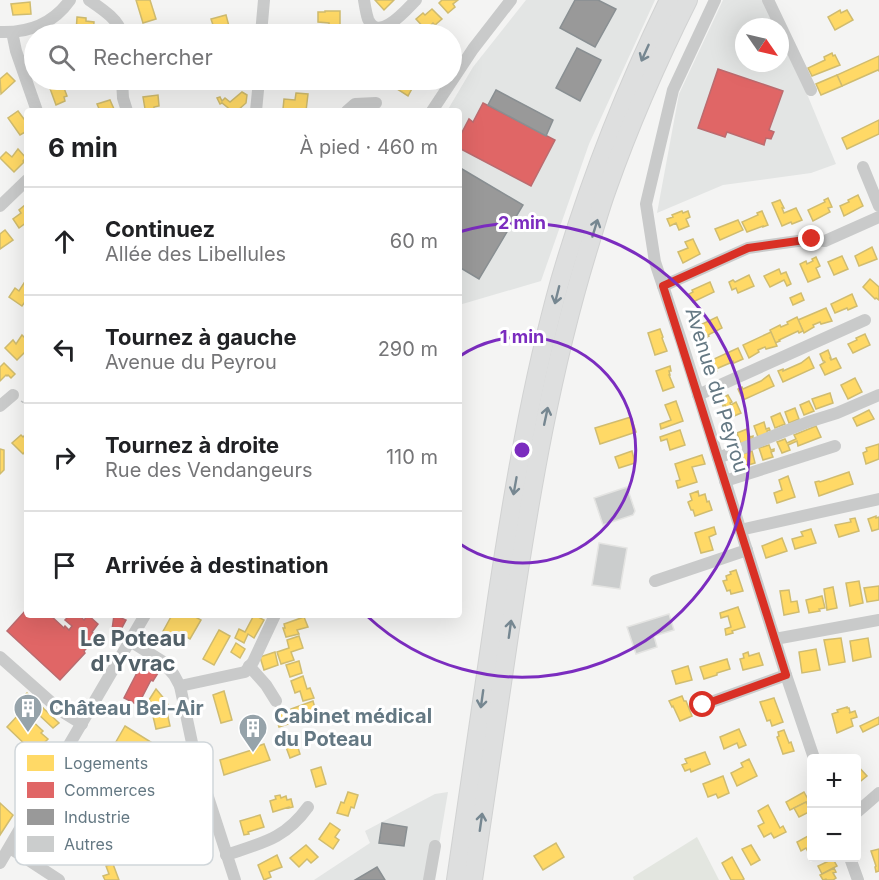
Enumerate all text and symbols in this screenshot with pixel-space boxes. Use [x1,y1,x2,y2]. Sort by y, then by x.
north arrow [735,18,789,72]
search box [24,24,462,90]
icon: search [45,41,78,74]
text: Rechercher [93,44,213,70]
one-way arrow [638,44,649,62]
text: 6 min [48,132,118,163]
text: À pied · 460 m [299,135,438,159]
text: 2 min [498,212,546,233]
text: Continuez [105,216,215,242]
one-way arrow [590,219,601,238]
icon: ahead [48,225,81,258]
route end [798,225,824,251]
text: 60 m [390,229,438,253]
text: Allée des Libellules [105,242,286,266]
one-way arrow [550,285,562,304]
street label: Avenue du Peyrou [680,304,754,476]
text: Tournez à gauche [105,324,297,350]
text: 1 min [500,326,544,347]
icon: left [48,333,81,366]
text: 290 m [378,337,438,361]
text: Avenue du Peyrou [105,350,277,374]
one-way arrow [540,407,552,426]
text: Tournez à droite [105,432,279,458]
centre of rings [512,440,532,460]
icon: right [48,441,81,474]
text: 110 m [386,445,438,469]
text: Rue des Vendangeurs [105,458,312,482]
one-way arrow [510,475,521,495]
icon: arrive [48,549,81,582]
text: Arrivée à destination [105,552,329,578]
one-way arrow [504,620,515,640]
district label: Le Poteau d'Yvrac [80,625,186,676]
one-way arrow [477,689,488,709]
route start [689,691,715,717]
building icon: Château Bel-Air [12,692,44,734]
place label: Château Bel-Air [49,696,204,720]
place label: Cabinet médical du Poteau [274,704,432,751]
building icon: Cabinet médical du Poteau [237,712,269,754]
legend [15,742,213,865]
text: Logements [64,753,148,773]
map controls [807,754,861,862]
button: + [807,754,861,808]
text: Commerces [64,780,155,800]
text: Industrie [64,807,130,827]
button: − [807,808,861,862]
one-way arrow [476,813,487,833]
text: Autres [64,834,113,854]

